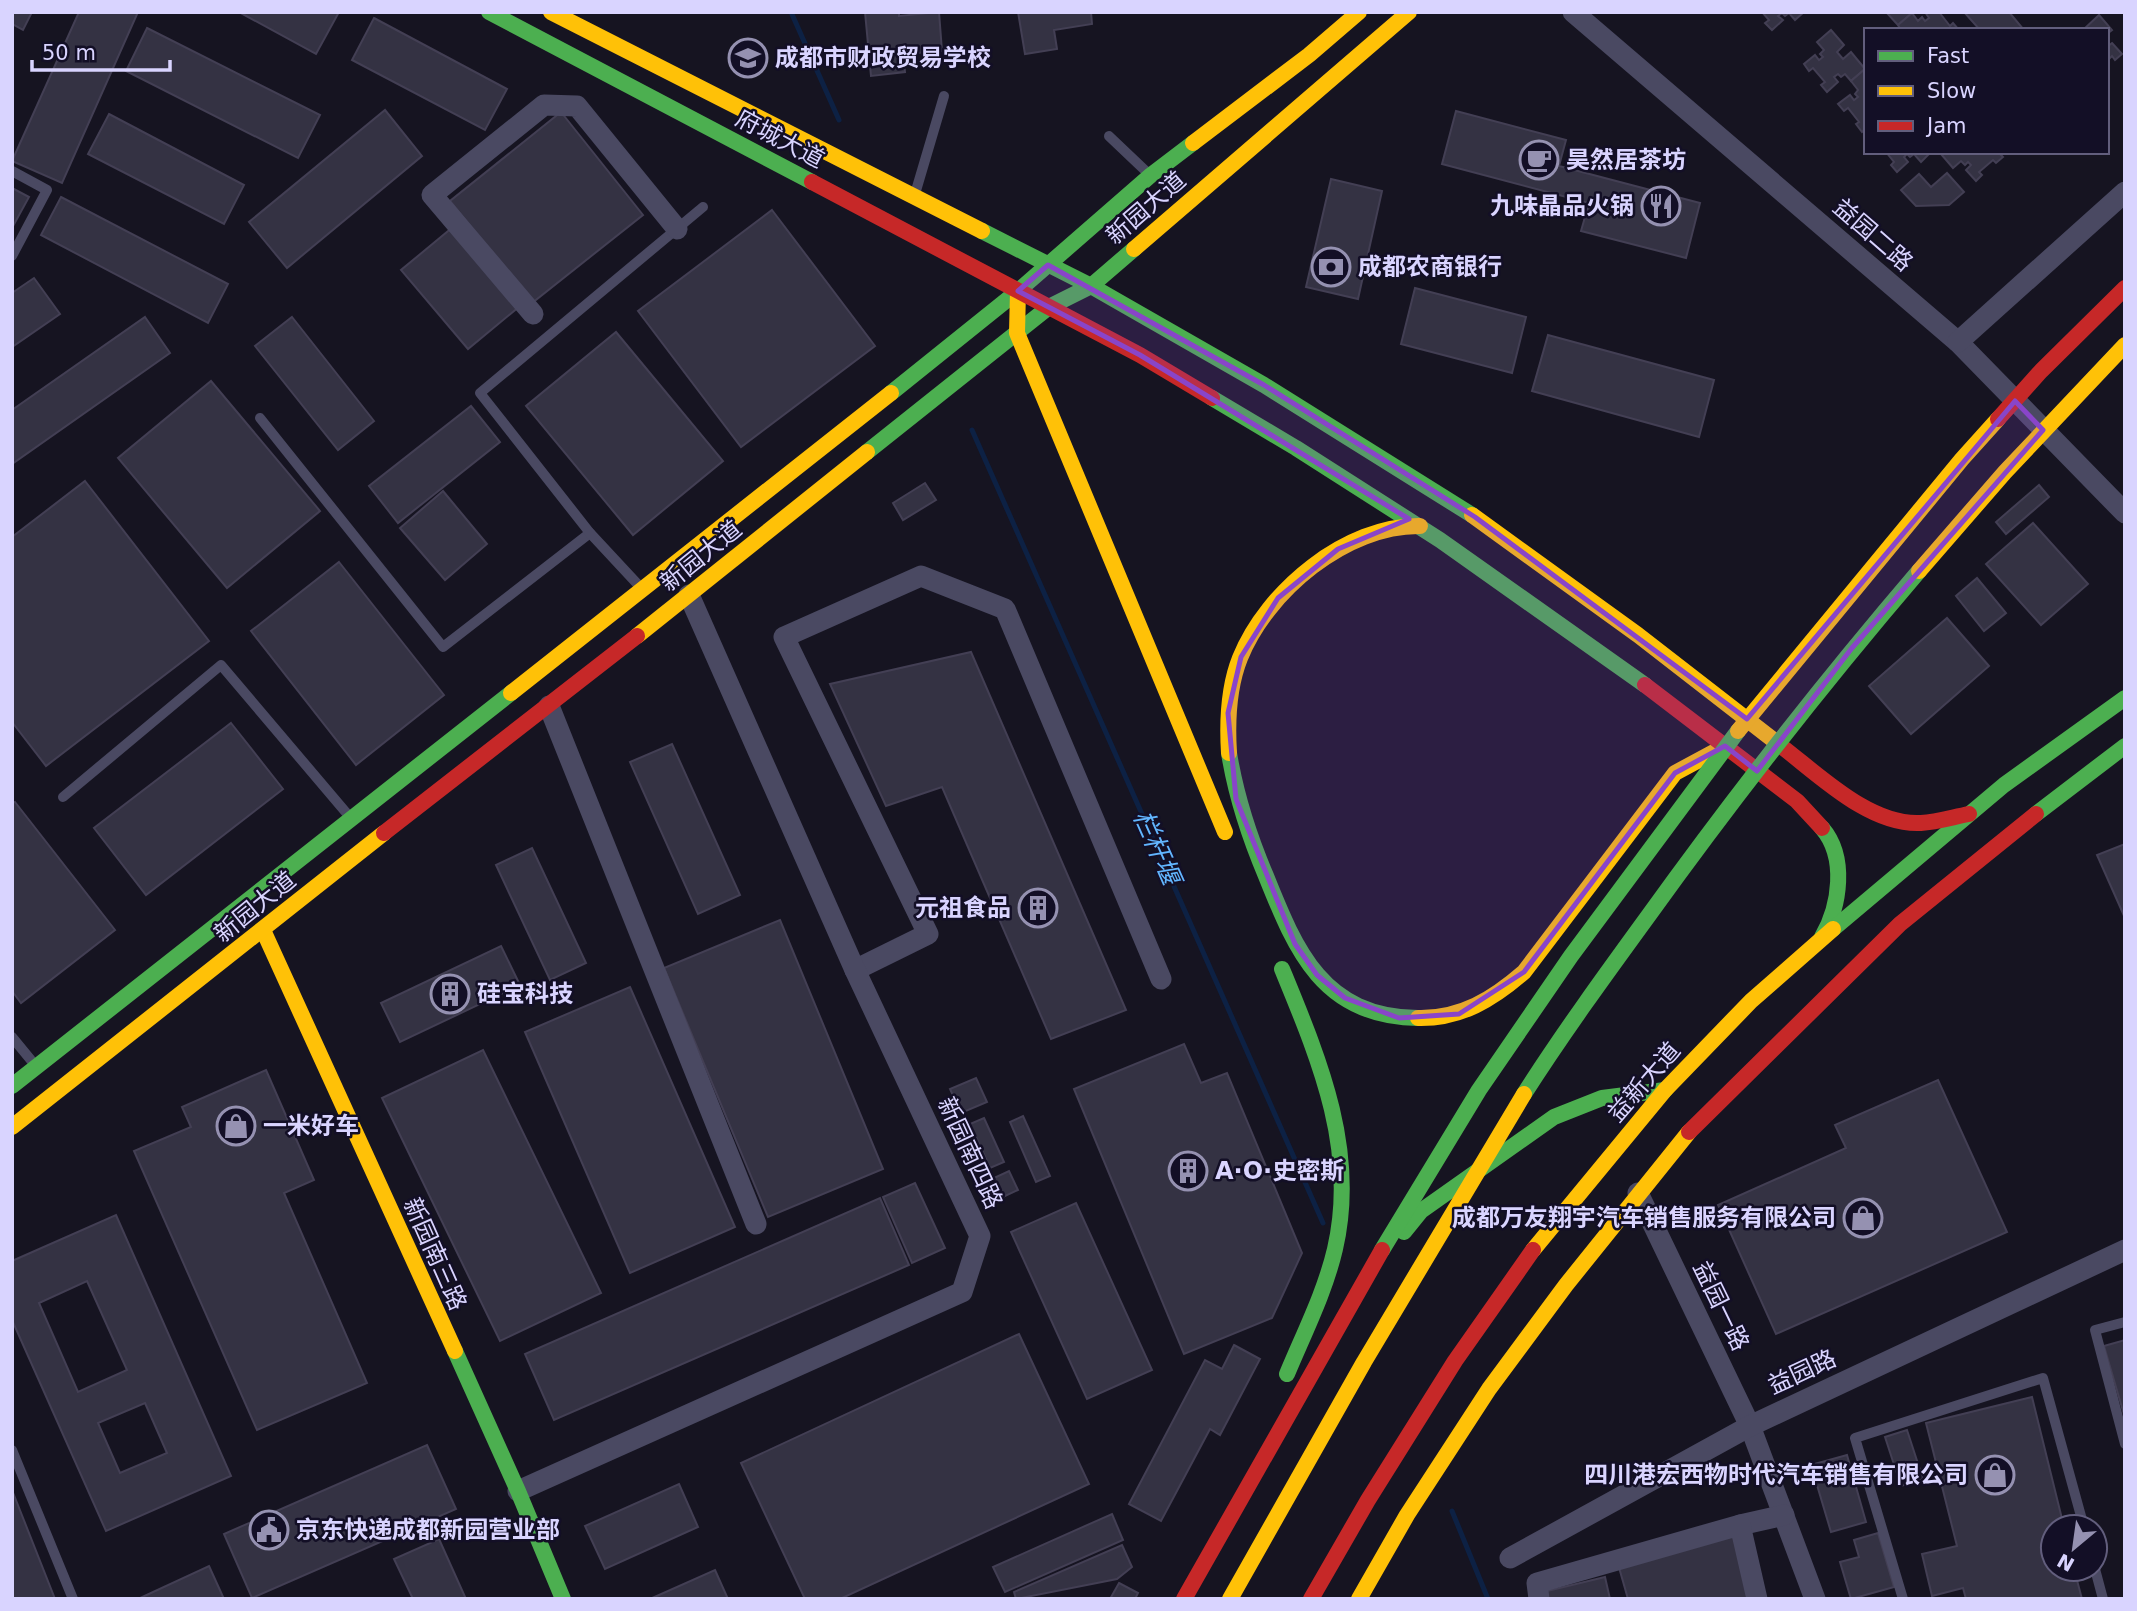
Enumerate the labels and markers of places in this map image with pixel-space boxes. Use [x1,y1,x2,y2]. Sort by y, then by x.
school or university icon: 成都市财政贸易学校 [727,37,769,79]
place label: 成都市财政贸易学校 [775,44,991,72]
cafe icon: 昊然居茶坊 [1518,139,1560,181]
place label: 昊然居茶坊 [1566,146,1686,174]
restaurant icon: 九味晶品火锅 [1640,185,1682,227]
place label: 九味晶品火锅 [1490,192,1634,220]
bank icon: 成都农商银行 [1310,246,1352,288]
place label: 成都农商银行 [1358,253,1502,281]
building icon: 元祖食品 [1017,887,1059,929]
place label: 元祖食品 [915,894,1011,922]
building icon: 硅宝科技 [429,973,471,1015]
place label: 硅宝科技 [477,980,573,1008]
shop icon: 一米好车 [215,1105,257,1147]
place label: 一米好车 [263,1112,359,1140]
building icon: A·O·史密斯 [1167,1150,1209,1192]
place label: A·O·史密斯 [1215,1157,1344,1185]
shop icon: 成都万友翔宇汽车销售服务有限公司 [1842,1197,1884,1239]
place label: 成都万友翔宇汽车销售服务有限公司 [1452,1204,1836,1232]
shop icon: 四川港宏西物时代汽车销售有限公司 [1974,1454,2016,1496]
place label: 四川港宏西物时代汽车销售有限公司 [1584,1461,1968,1489]
public building icon: 京东快递成都新园营业部 [248,1509,290,1551]
place label: 京东快递成都新园营业部 [296,1516,560,1544]

